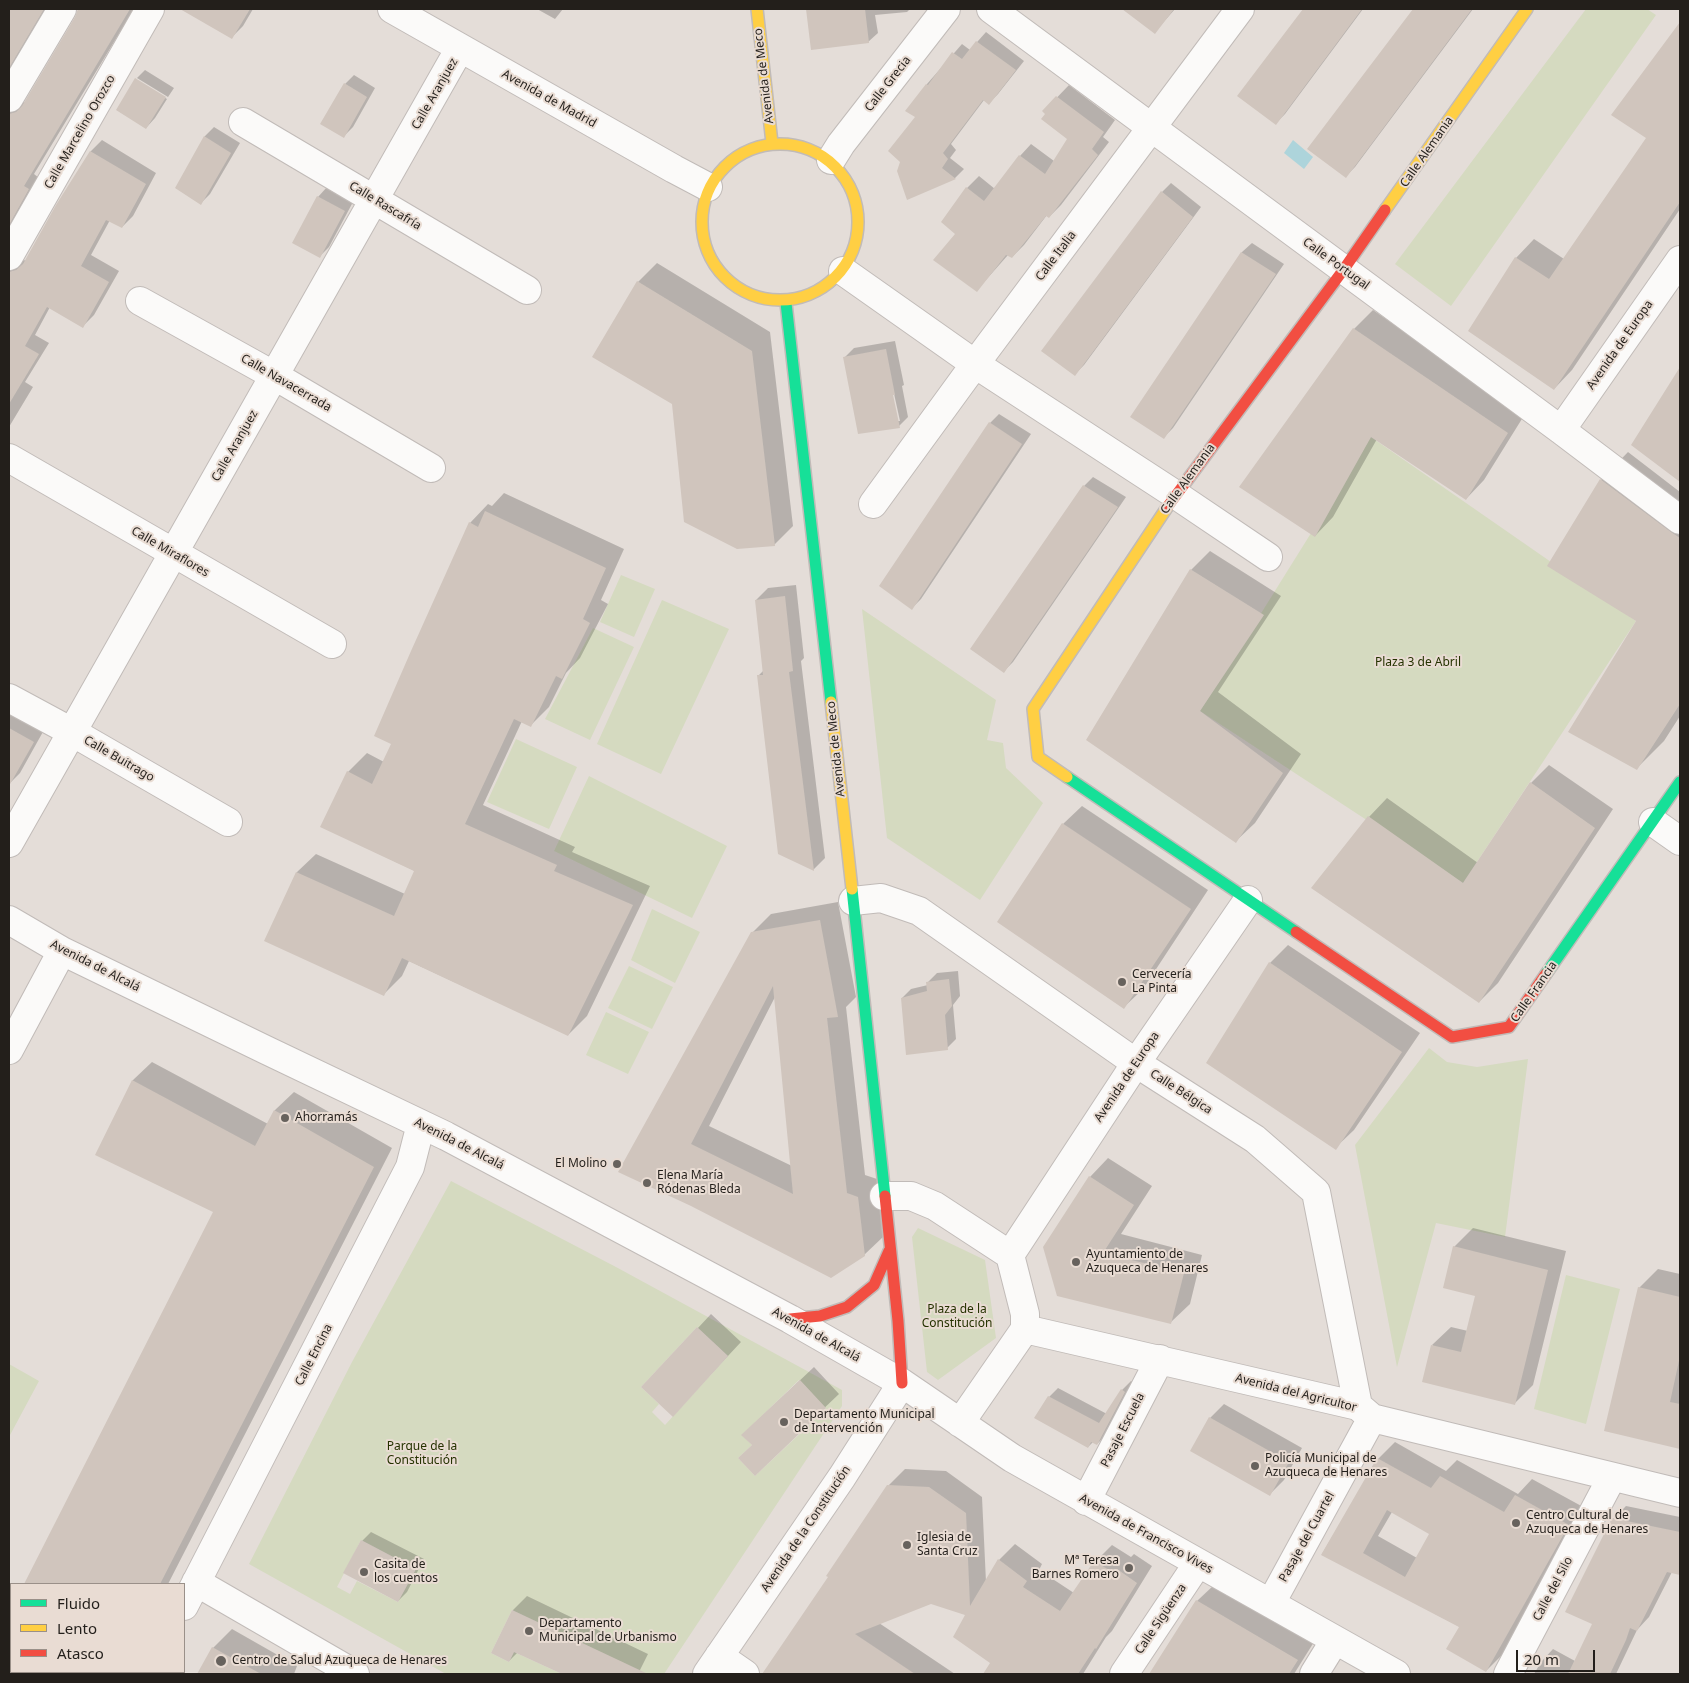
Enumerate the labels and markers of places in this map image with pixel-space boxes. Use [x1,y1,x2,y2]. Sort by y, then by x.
place label: Cervecería La Pinta [1132,968,1191,996]
marker: Cervecería La Pinta [1116,976,1128,988]
place label: Ahorramás [295,1111,357,1125]
marker: Ahorramás [279,1112,291,1124]
place label: El Molino [555,1157,607,1171]
marker: El Molino [611,1158,623,1170]
place label: Elena María Ródenas Bleda [657,1169,741,1197]
marker: Elena María Ródenas Bleda [641,1177,653,1189]
place label: Ayuntamiento de Azuqueca de Henares [1086,1248,1208,1276]
marker: Ayuntamiento de Azuqueca de Henares [1070,1256,1082,1268]
place label: Departamento Municipal de Intervención [794,1408,935,1436]
marker: Departamento Municipal de Intervención [778,1416,790,1428]
place label: Policía Municipal de Azuqueca de Henares [1265,1452,1387,1480]
marker: Policía Municipal de Azuqueca de Henares [1249,1460,1261,1472]
place label: Centro Cultural de Azuqueca de Henares [1526,1509,1648,1537]
marker: Centro Cultural de Azuqueca de Henares [1510,1517,1522,1529]
place label: Iglesia de Santa Cruz [917,1531,978,1559]
marker: Iglesia de Santa Cruz [901,1539,913,1551]
place label: Mª Teresa Barnes Romero [1032,1554,1119,1582]
place label: Casita de los cuentos [374,1558,438,1586]
marker: Mª Teresa Barnes Romero [1123,1562,1135,1574]
marker: Casita de los cuentos [358,1566,370,1578]
place label: Departamento Municipal de Urbanismo [539,1617,677,1645]
marker: Departamento Municipal de Urbanismo [523,1625,535,1637]
marker: Centro de Salud Azuqueca de Henares [214,1654,228,1668]
place label: Centro de Salud Azuqueca de Henares [232,1654,447,1668]

